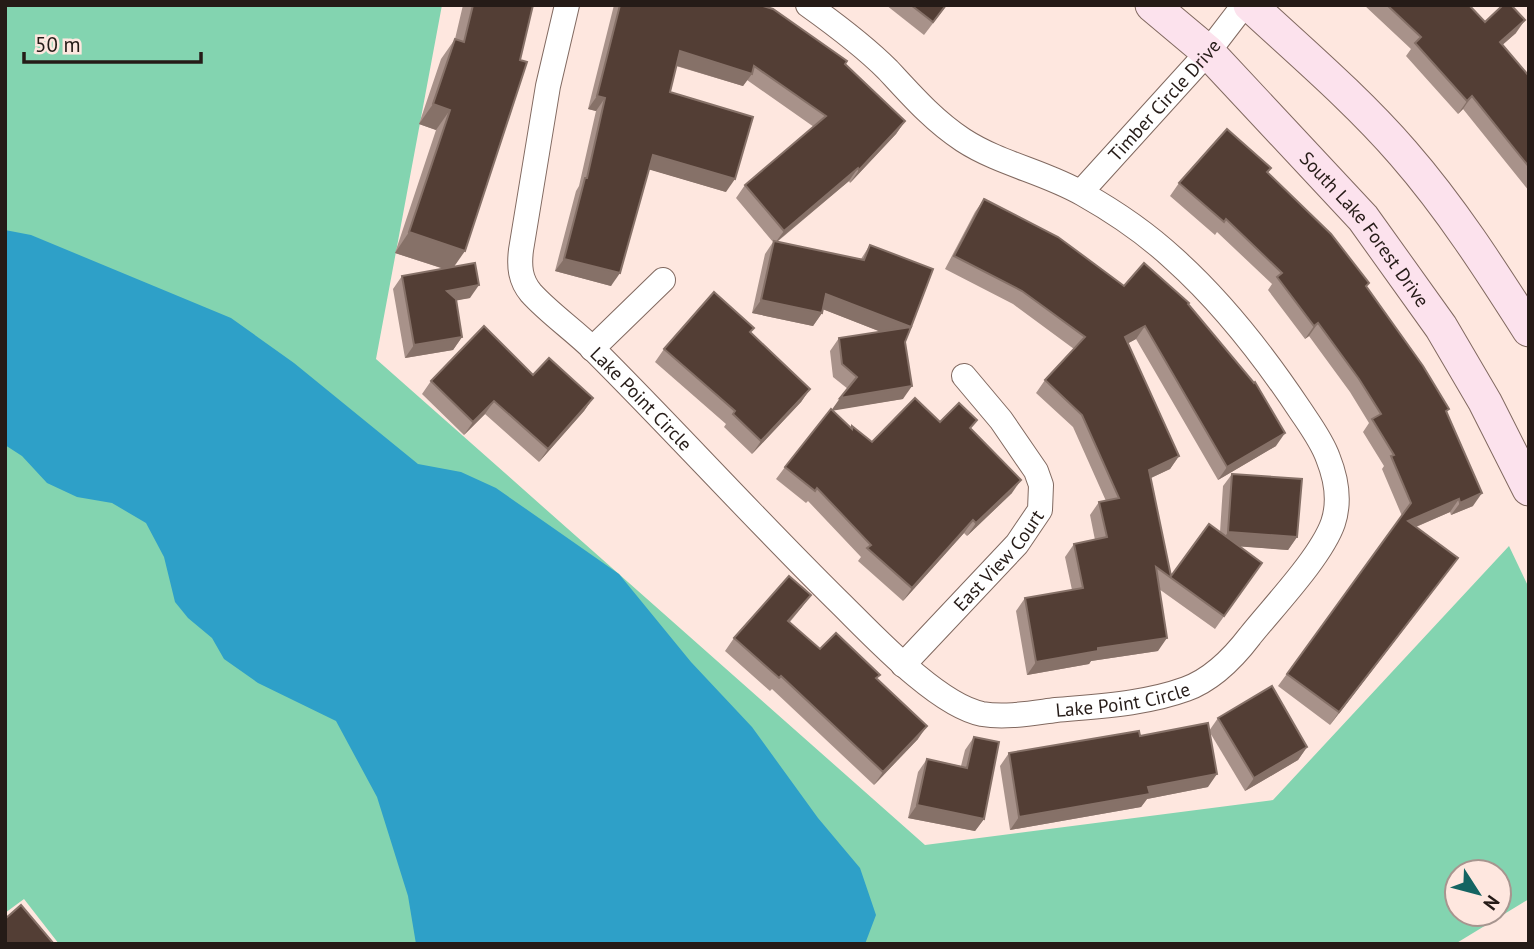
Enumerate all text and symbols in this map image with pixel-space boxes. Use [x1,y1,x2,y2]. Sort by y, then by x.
scale bar [24,21,201,65]
text: 50 m [35,31,81,58]
street label: Timber Circle Drive [1103,34,1226,166]
street label: South Lake Forest Drive [1295,146,1435,312]
street label: Lake Point Circle [586,342,697,456]
street label: East View Court [948,504,1049,616]
street label: Lake Point Circle [1055,677,1193,722]
north arrow [1443,858,1513,928]
text: N [1478,891,1505,915]

